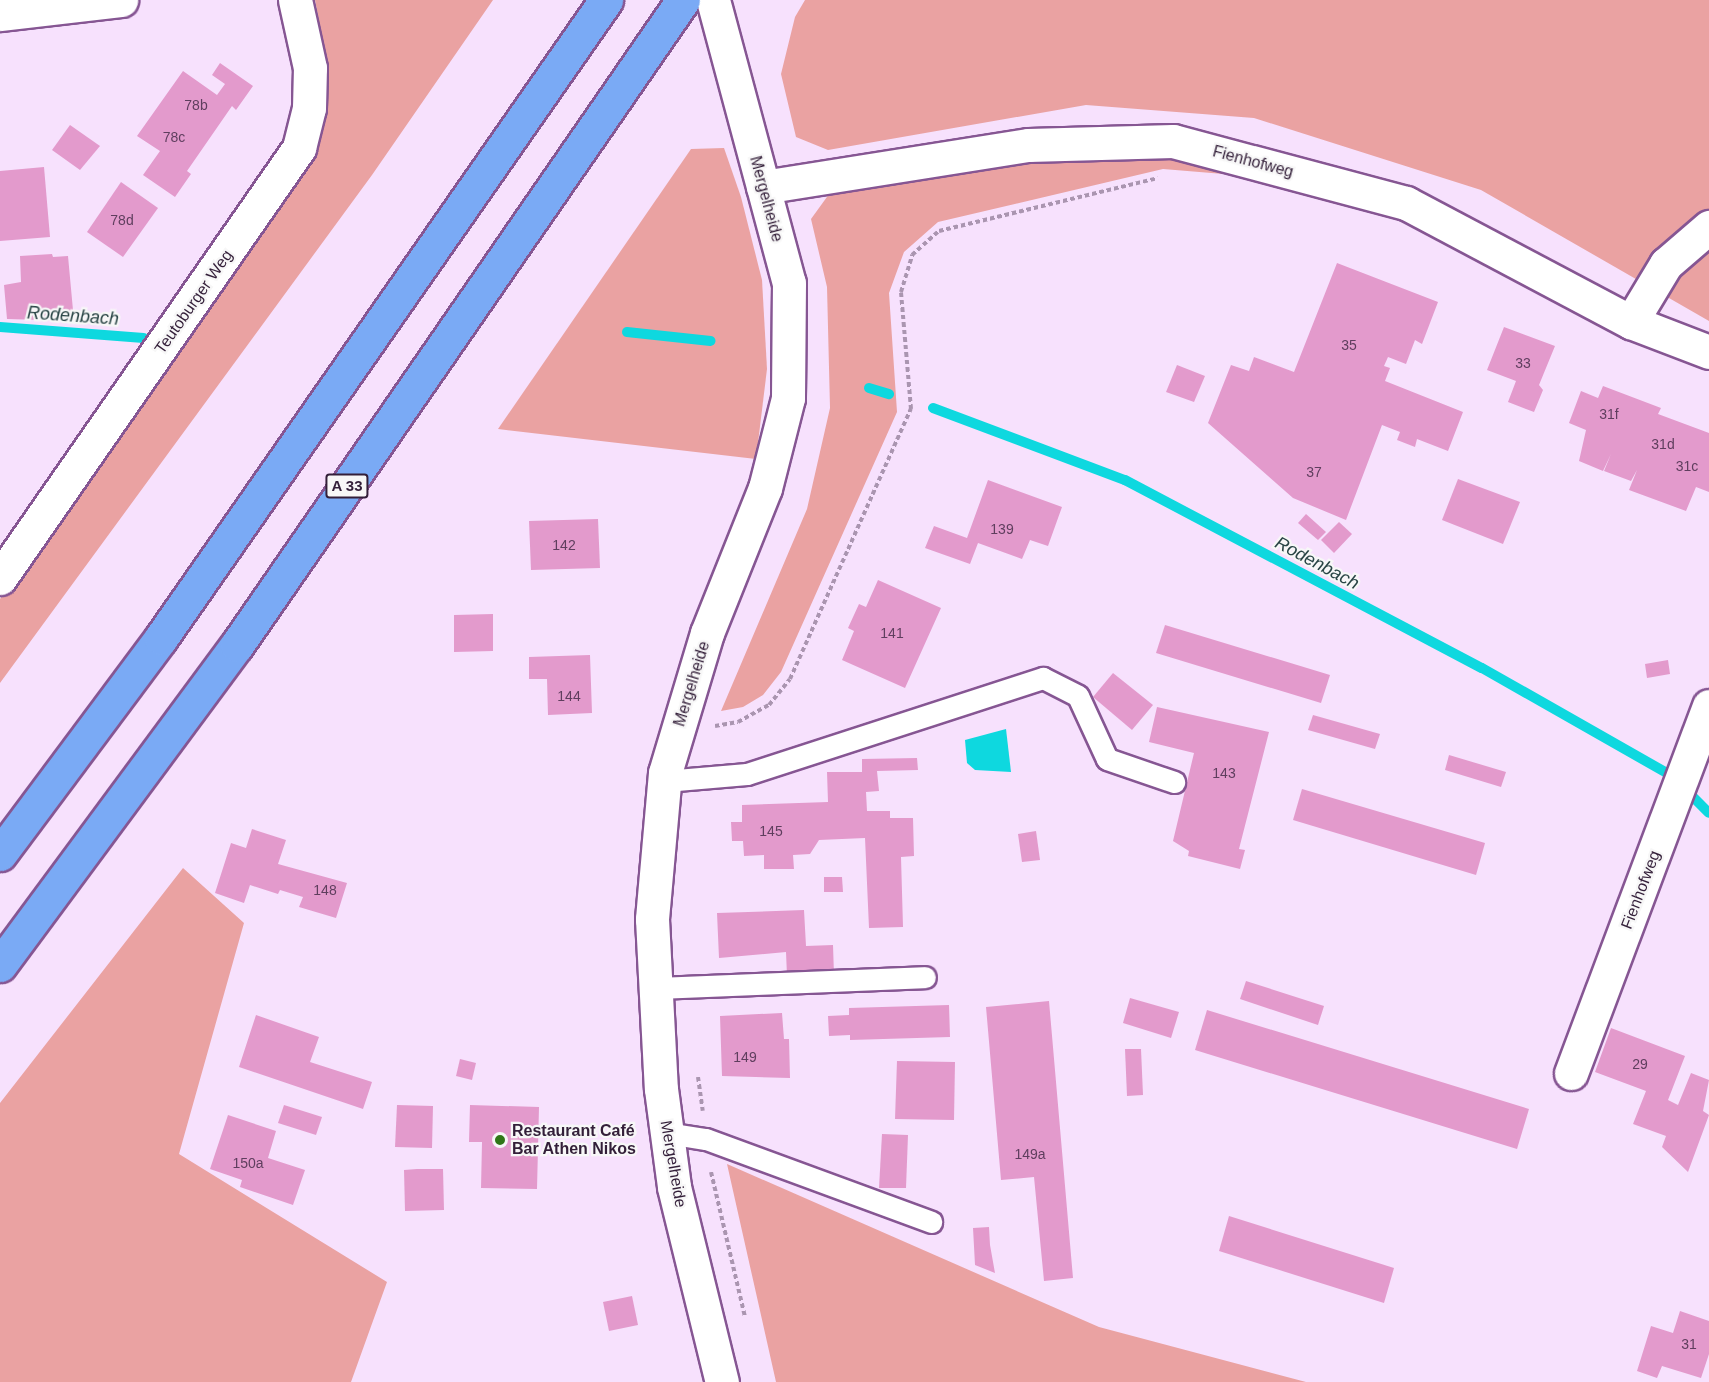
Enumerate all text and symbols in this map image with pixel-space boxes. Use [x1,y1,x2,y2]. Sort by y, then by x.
house number: 78b [184,97,208,113]
house number: 78c [163,129,185,145]
street label: Fienhofweg [1211,142,1295,182]
street label: Mergelheide [745,154,787,244]
house number: 78d [110,212,134,228]
street label: Teutoburger Weg [151,246,237,358]
water label: Rodenbach [26,302,120,330]
house number: 35 [1341,337,1357,353]
house number: 33 [1515,355,1531,371]
house number: 31f [1599,406,1619,422]
house number: 31d [1651,436,1675,452]
house number: 31c [1676,458,1698,474]
house number: 37 [1306,464,1322,480]
road number: A 33 [324,474,370,498]
house number: 139 [990,521,1014,537]
water label: Rodenbach [1271,532,1363,594]
house number: 142 [552,537,576,553]
house number: 141 [880,625,904,641]
street label: Mergelheide [670,639,714,729]
house number: 144 [557,688,581,704]
house number: 143 [1212,765,1236,781]
house number: 145 [759,823,783,839]
street label: Fienhofweg [1617,848,1665,932]
house number: 148 [313,882,337,898]
house number: 149 [733,1049,757,1065]
house number: 29 [1632,1056,1648,1072]
street label: Mergelheide [656,1119,690,1209]
place label: Restaurant Café Bar Athen Nikos [512,1121,636,1159]
marker: Restaurant Café Bar Athen Nikos [493,1133,507,1147]
house number: 149a [1014,1146,1046,1162]
house number: 150a [232,1155,264,1171]
house number: 31 [1681,1336,1697,1352]

